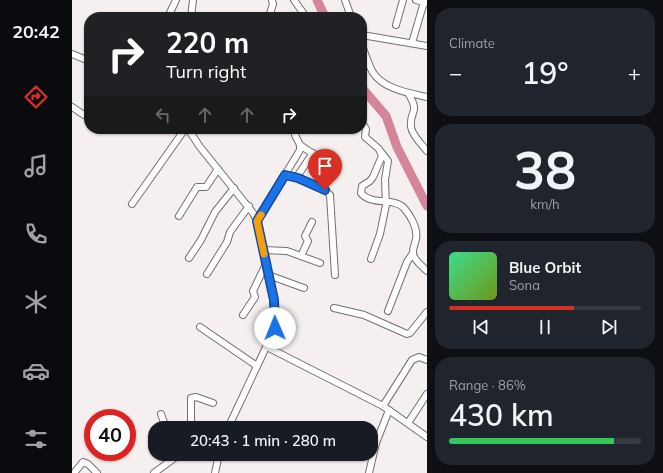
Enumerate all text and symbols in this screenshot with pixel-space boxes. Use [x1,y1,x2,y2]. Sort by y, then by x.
text: 20:42 [12,20,60,43]
text: 220 m [166,25,249,60]
icon: right [100,28,152,80]
text: Climate [449,35,495,51]
text: 19° [521,54,569,92]
text: − [449,59,462,87]
text: + [628,59,641,87]
text: Turn right [166,60,246,83]
icon: directions [22,83,50,111]
icon: left [152,104,174,126]
icon: ahead [194,104,216,126]
icon: ahead [236,104,258,126]
icon: right [278,104,300,126]
text: 38 [514,137,576,202]
pin [308,149,342,190]
icon: music [22,152,50,180]
icon: arrive [314,155,336,177]
text: km/h [530,196,560,212]
icon: phone [22,220,50,248]
text: Blue Orbit [509,258,581,277]
text: Sona [509,277,540,293]
icon: climate [22,288,50,316]
position arrow [254,307,296,349]
icon: previous [470,316,492,338]
icon: pause [534,316,556,338]
icon: next [598,316,620,338]
icon: car [22,357,50,385]
text: Range · 86% [449,377,526,393]
text: 430 km [449,396,554,434]
speed limit sign: 40 [84,409,136,461]
icon: filters [22,425,50,453]
text: 20:43 · 1 min · 280 m [190,431,336,450]

